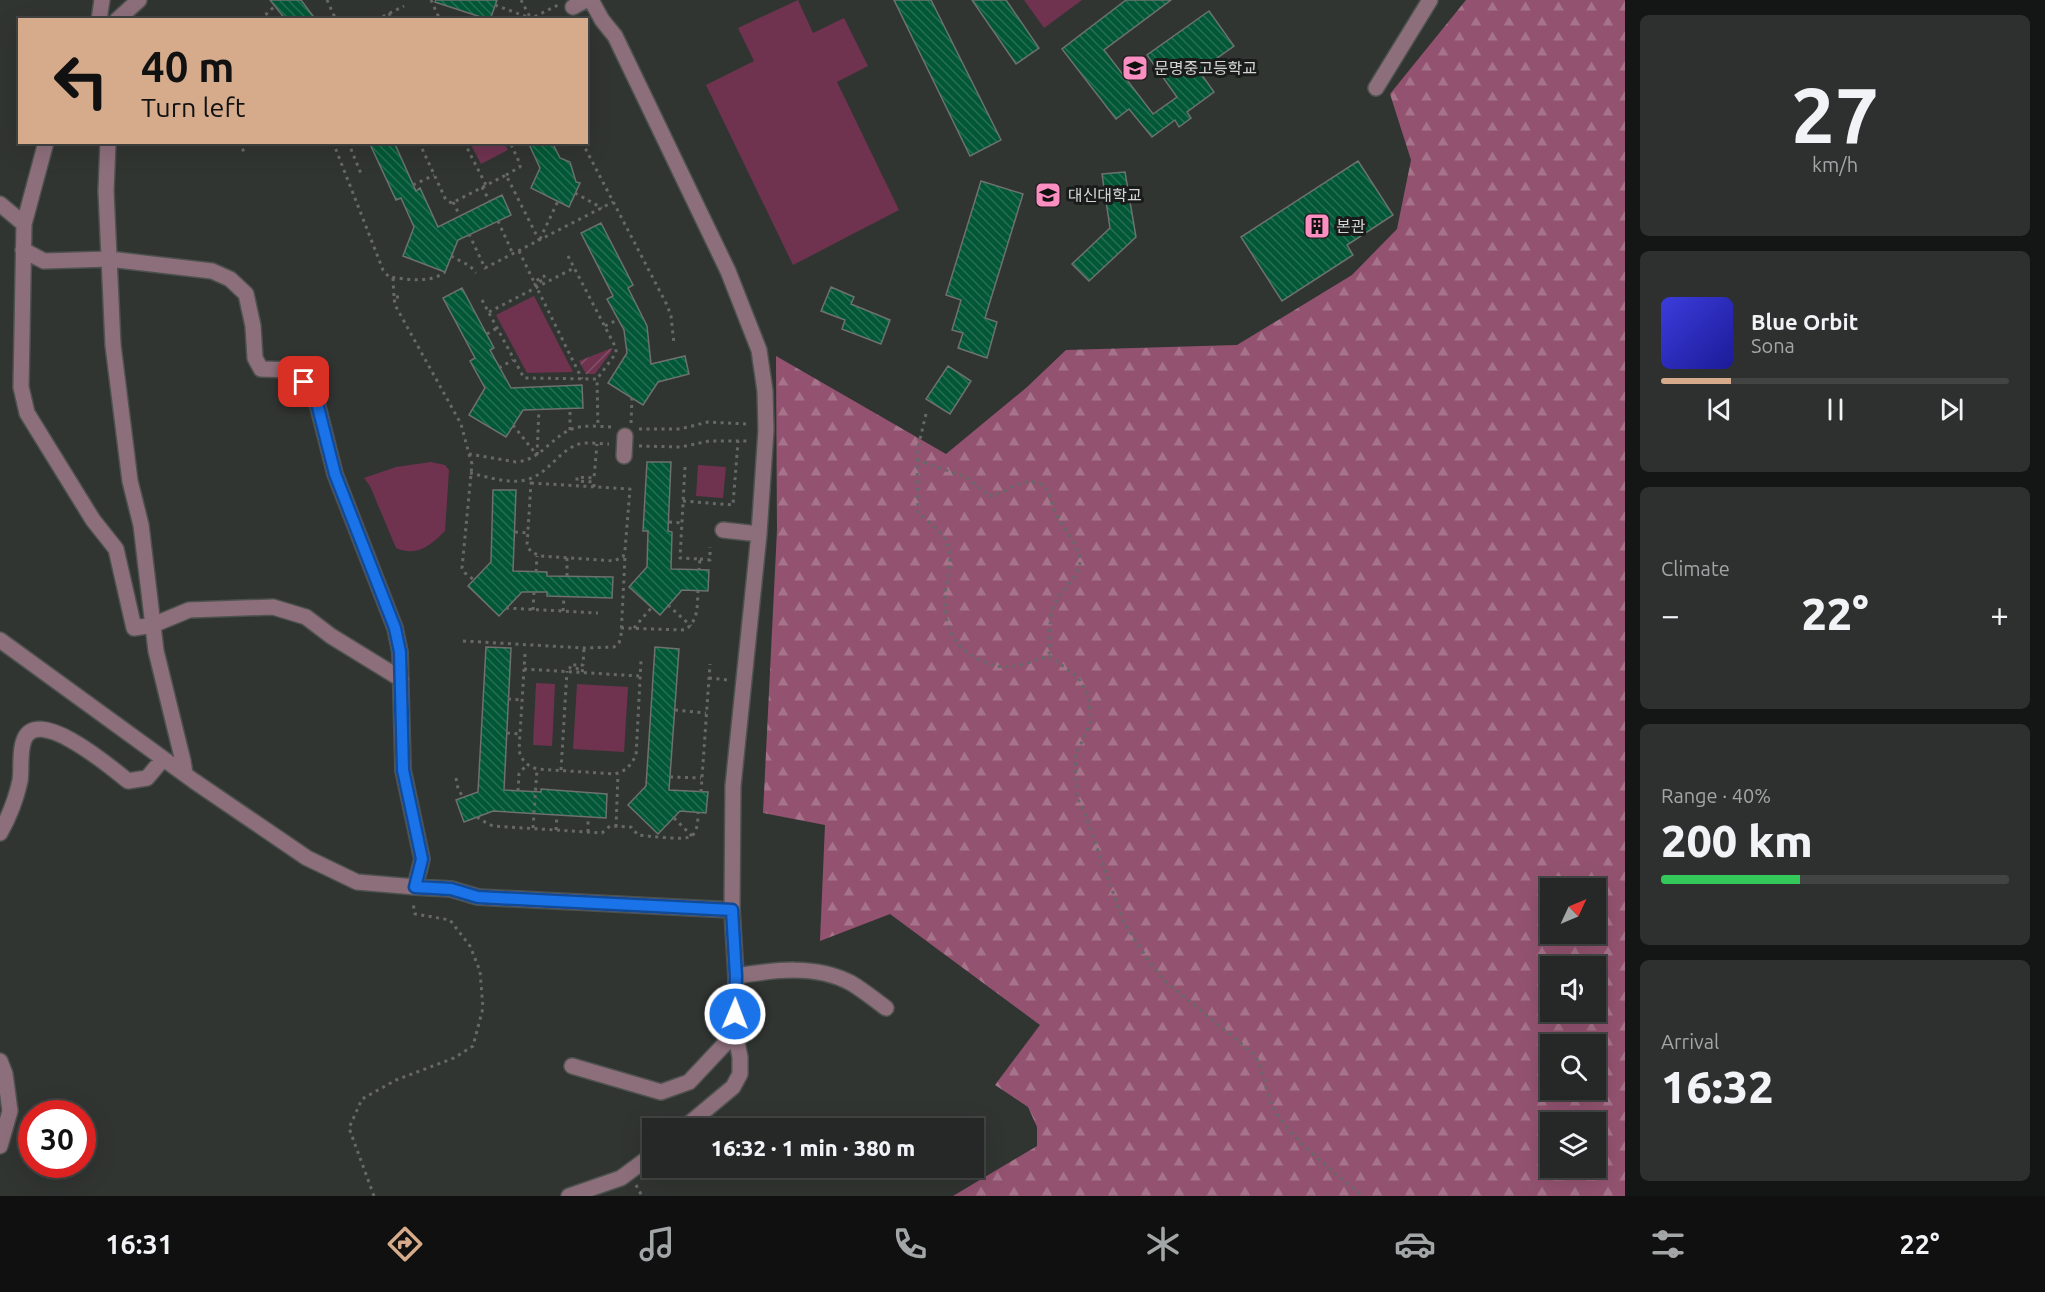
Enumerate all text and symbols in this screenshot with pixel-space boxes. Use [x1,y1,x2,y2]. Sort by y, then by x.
icon: left [42,42,120,120]
text: 40 m [141,43,235,90]
school or university icon: 문명중고등학교 [1120,53,1150,83]
place label: 문명중고등학교 [1154,59,1257,77]
text: 27 [1791,70,1879,158]
text: Turn left [141,92,245,122]
text: km/h [1812,153,1858,176]
school or university icon: 대신대학교 [1033,180,1063,210]
place label: 대신대학교 [1068,186,1142,204]
building icon: 본관 [1302,211,1332,241]
place label: 본관 [1336,217,1366,235]
text: Blue Orbit [1751,309,1858,334]
text: Sona [1751,334,1795,357]
pin [278,356,329,407]
icon: arrive [287,365,320,398]
icon: previous [1703,393,1736,426]
icon: pause [1819,393,1852,426]
icon: next [1935,393,1968,426]
text: Climate [1661,557,1730,580]
text: 22° [1801,588,1869,639]
text: − [1661,596,1680,633]
text: + [1990,596,2009,633]
text: Range · 40% [1661,784,1771,807]
text: 200 km [1661,815,1813,866]
north arrow [1540,878,1606,944]
map controls [1540,878,1606,1178]
button: sound [1540,956,1606,1022]
position arrow [703,982,767,1046]
text: Arrival [1661,1030,1719,1053]
button: search [1540,1034,1606,1100]
text: 16:32 [1661,1061,1774,1112]
speed limit sign: 30 [18,1100,96,1178]
button: layers [1540,1112,1606,1178]
text: 16:32 · 1 min · 380 m [711,1135,915,1160]
icon: directions [384,1223,426,1265]
icon: music [636,1223,678,1265]
icon: phone [889,1223,931,1265]
icon: climate [1142,1223,1184,1265]
icon: car [1394,1223,1436,1265]
icon: filters [1647,1223,1689,1265]
text: 16:31 [105,1229,173,1259]
text: 22° [1900,1229,1940,1259]

